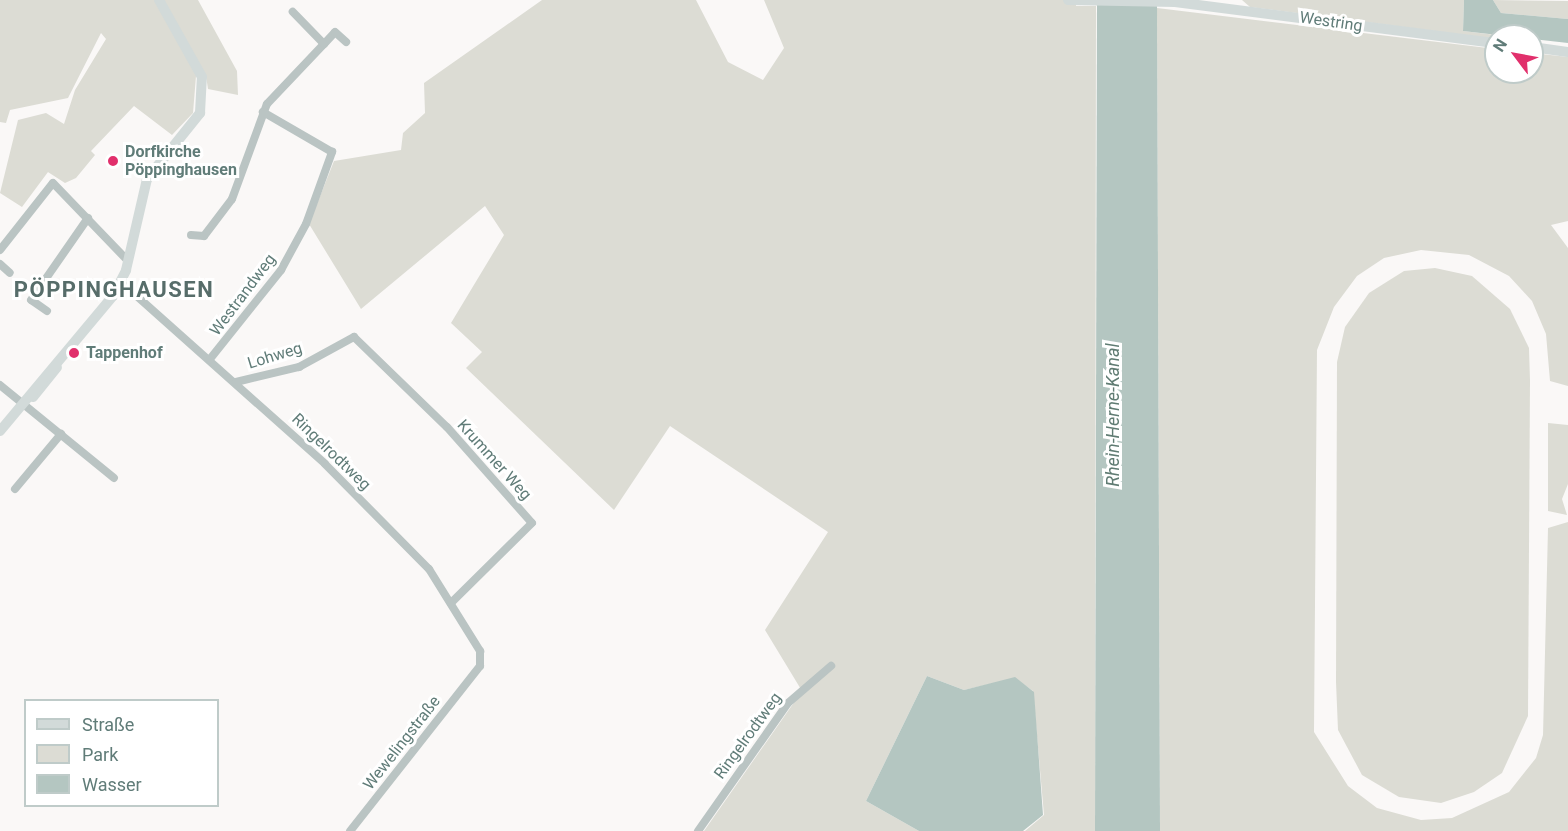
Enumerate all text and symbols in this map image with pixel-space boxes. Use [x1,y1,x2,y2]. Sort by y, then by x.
street label: Westring [1298,8,1364,36]
north arrow [1484,24,1544,84]
text: N [1489,35,1511,55]
place label: Dorfkirche Pöppinghausen [125,142,237,180]
marker: Dorfkirche Pöppinghausen [106,154,120,168]
street label: Westrandweg [206,250,280,340]
district label: PÖPPINGHAUSEN [14,277,214,303]
street label: Lohweg [245,339,305,373]
place label: Tappenhof [86,343,163,363]
water label: Rhein-Herne-Kanal [1102,343,1124,487]
marker: Tappenhof [67,346,81,360]
street label: Ringelrodtweg [288,410,374,494]
street label: Krummer Weg [453,416,535,504]
street label: Ringelrodtweg [710,689,786,783]
street label: Wewelingstraße [359,692,445,794]
legend [24,699,219,807]
text: Straße [82,714,134,735]
text: Park [82,744,118,765]
text: Wasser [82,774,142,795]

